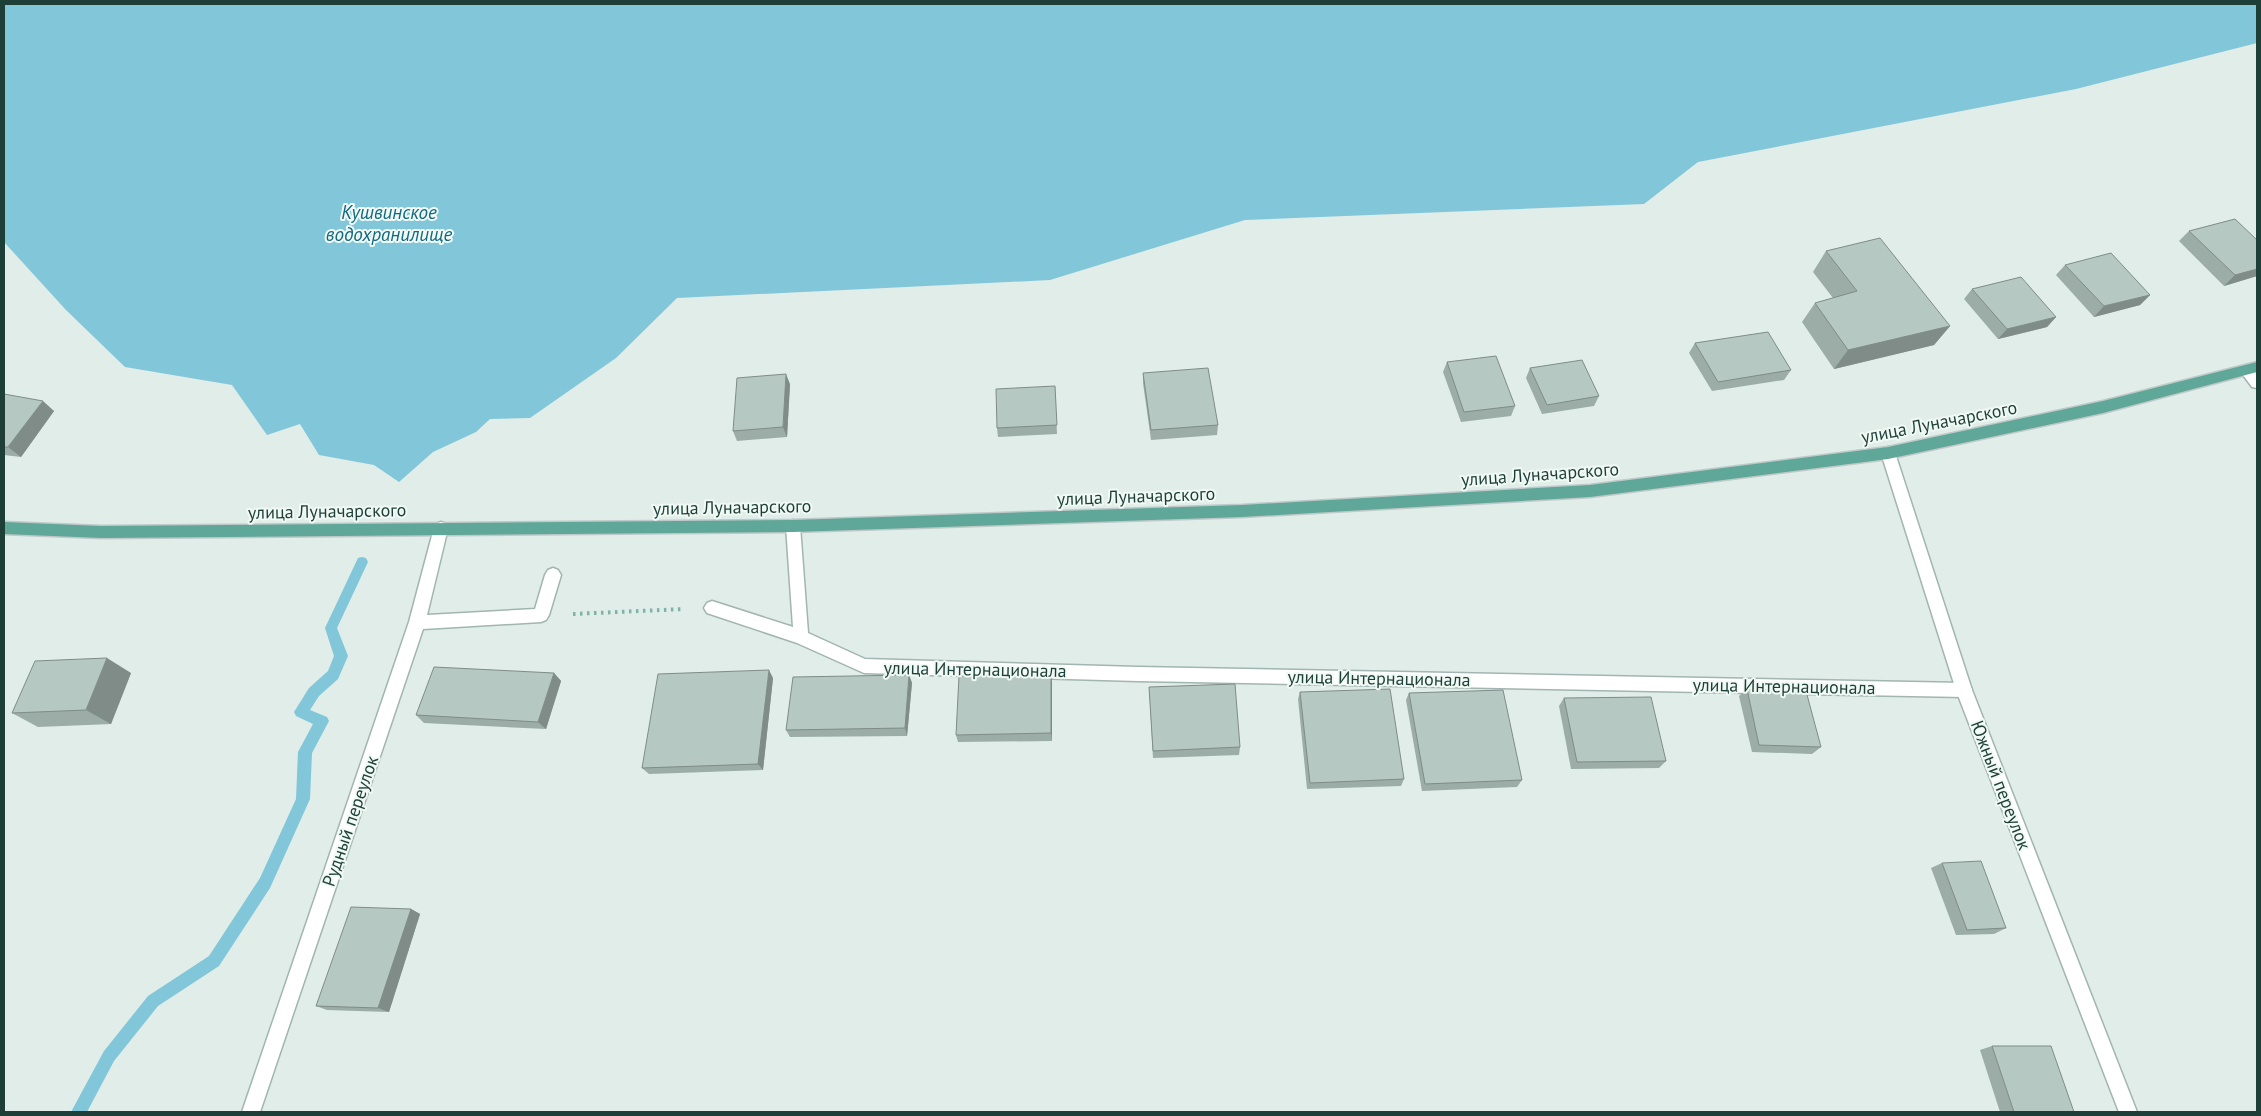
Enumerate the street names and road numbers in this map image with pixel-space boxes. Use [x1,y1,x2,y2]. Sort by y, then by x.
street label: улица Луначарского [1859,396,2019,448]
street label: улица Луначарского [1460,457,1620,491]
street label: улица Луначарского [1056,482,1216,510]
street label: улица Луначарского [653,494,811,520]
street label: улица Луначарского [248,498,406,524]
street label: улица Интернационала [883,656,1067,682]
street label: улица Интернационала [1287,665,1471,691]
street label: улица Интернационала [1692,673,1876,699]
street label: Южный переулок [1966,717,2036,853]
street label: Рудный переулок [317,752,383,889]

